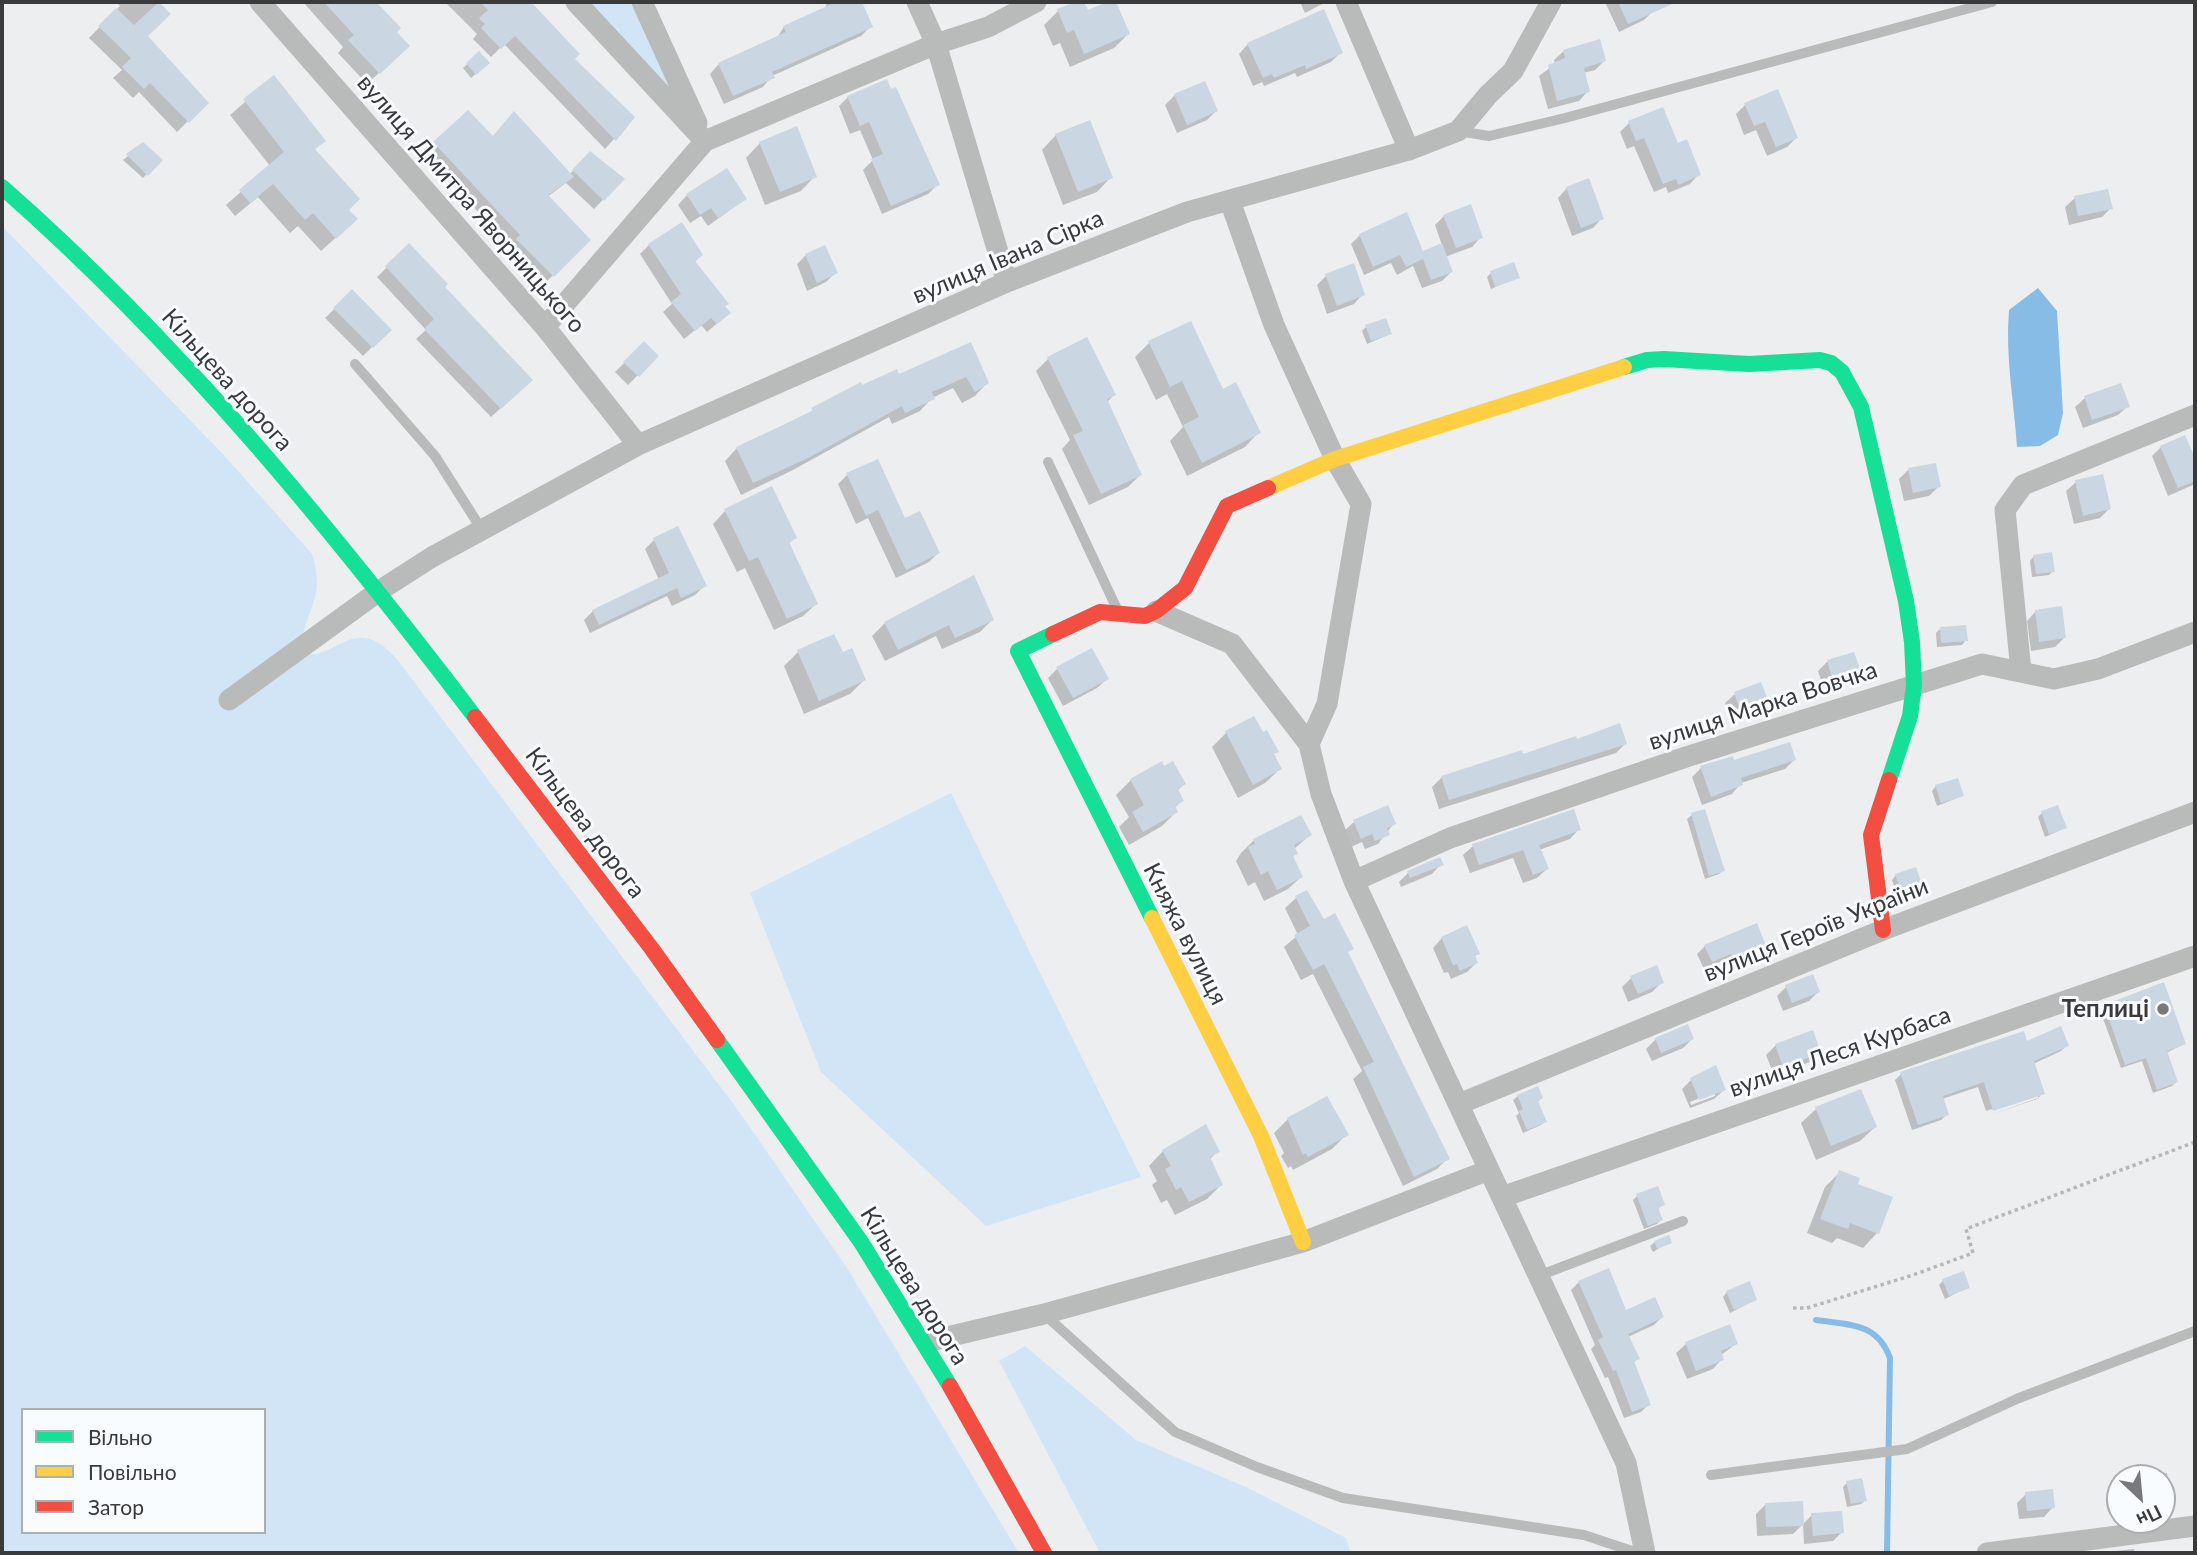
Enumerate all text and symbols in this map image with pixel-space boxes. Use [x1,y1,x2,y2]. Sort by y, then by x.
street label: вулиця Дмитра Яворницького [351,69,591,339]
street label: вулиця Івана Сірка [908,204,1108,310]
street label: Кільцева дорога [156,303,298,457]
street label: вулиця Марка Вовчка [1645,655,1881,757]
street label: Кільцева дорога [519,742,651,904]
street label: Княжа вулиця [1137,858,1233,1010]
street label: вулиця Героїв України [1699,872,1933,988]
place label: Теплиці [2062,995,2149,1023]
street label: вулиця Леся Курбаса [1725,1001,1955,1103]
marker: Теплиці [2155,1001,2171,1017]
street label: Кільцева дорога [854,1202,974,1370]
legend [21,1408,266,1534]
text: Вільно [88,1424,152,1449]
text: Повільно [88,1459,177,1484]
north arrow [2106,1464,2176,1534]
text: Затор [88,1494,144,1519]
text: Пн [2133,1501,2166,1532]

